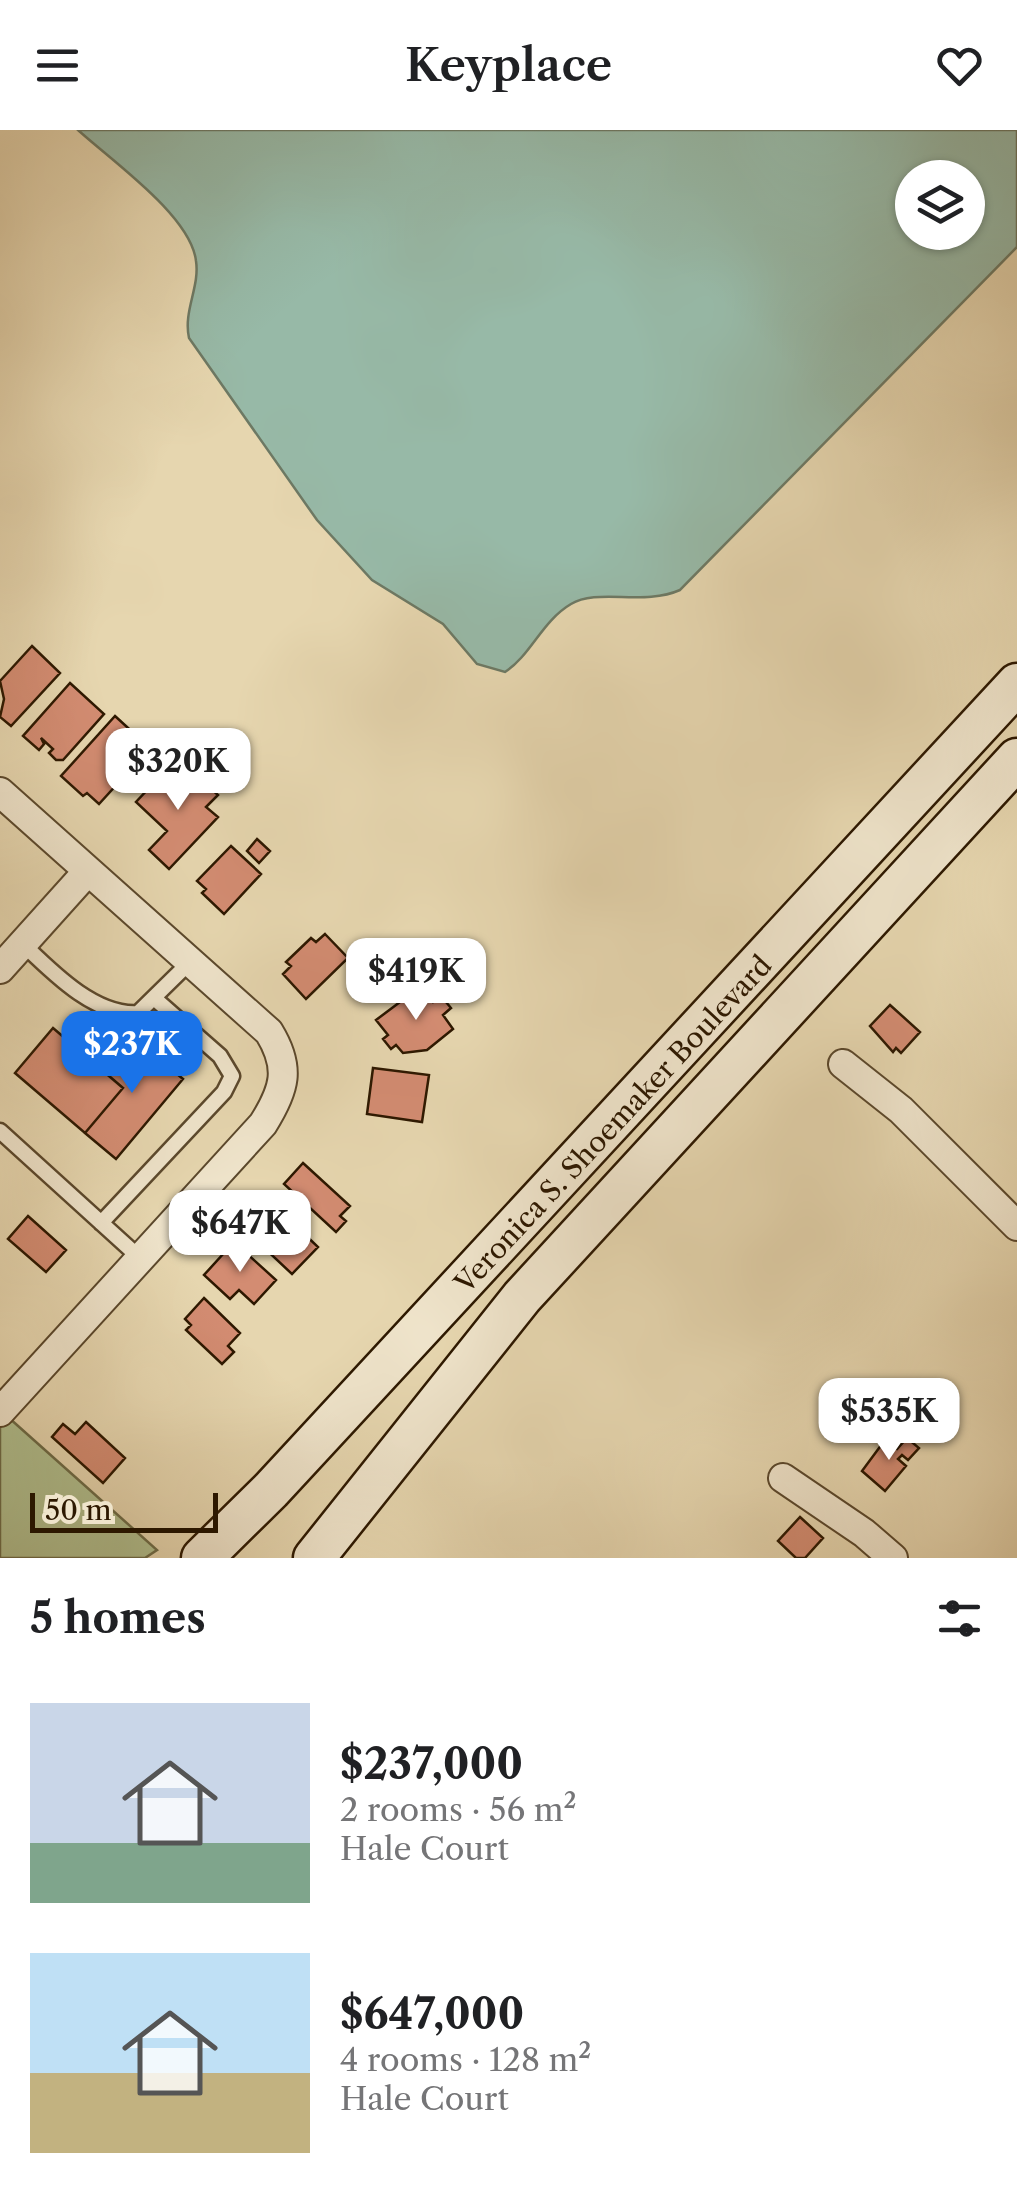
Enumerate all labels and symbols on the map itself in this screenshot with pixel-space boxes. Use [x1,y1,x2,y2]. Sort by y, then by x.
pin: $320K [108,728,248,813]
pin: $419K [346,938,486,1023]
street label: Veronica S. Shoemaker Boulevard [447,948,778,1300]
pin: $237K [62,1011,202,1096]
pin: $647K [170,1190,310,1275]
pin: $535K [819,1378,959,1463]
scale bar [30,1488,218,1532]

